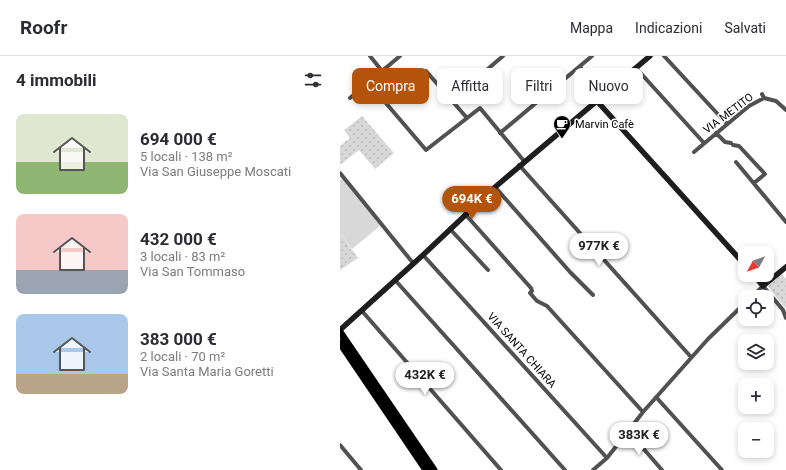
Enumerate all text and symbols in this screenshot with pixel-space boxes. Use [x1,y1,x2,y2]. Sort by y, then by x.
text: Roofr [20,16,67,39]
text: Mappa [570,20,613,36]
text: Indicazioni [635,20,702,36]
text: Salvati [724,20,766,36]
chip: Compra [352,68,429,104]
chip: Affitta [437,68,503,104]
chip: Filtri [511,68,566,104]
chip: Nuovo [574,68,643,104]
icon: filters [302,69,324,91]
text: 4 immobili [16,70,97,90]
street label: VIA METITO [701,90,756,136]
cafe icon: Marvin Cafè [552,114,572,139]
place label: Marvin Cafè [575,118,634,131]
text: 694 000 € [140,129,217,149]
icon: home [48,130,96,178]
text: 5 locali · 138 m² [140,149,232,164]
text: Via San Giuseppe Moscati [140,164,291,179]
pin: 694K € [439,186,505,220]
text: 694K € [451,191,493,206]
text: 432 000 € [140,229,217,249]
icon: home [48,230,96,278]
pin: 977K € [566,233,632,267]
text: 977K € [578,238,620,253]
north arrow [738,246,774,282]
map controls [738,246,774,458]
text: 3 locali · 83 m² [140,249,225,264]
text: Via San Tommaso [140,264,245,279]
button: locate [738,290,774,326]
street label: VIA SANTA CHIARA [484,310,559,391]
text: 383 000 € [140,329,217,349]
icon: home [48,330,96,378]
button: layers [738,334,774,370]
text: 2 locali · 70 m² [140,349,225,364]
pin: 432K € [392,362,458,396]
text: Via Santa Maria Goretti [140,364,274,379]
text: 432K € [404,367,446,382]
button: + [738,378,774,414]
pin: 383K € [606,422,672,456]
button: − [738,422,774,458]
text: 383K € [618,427,660,442]

